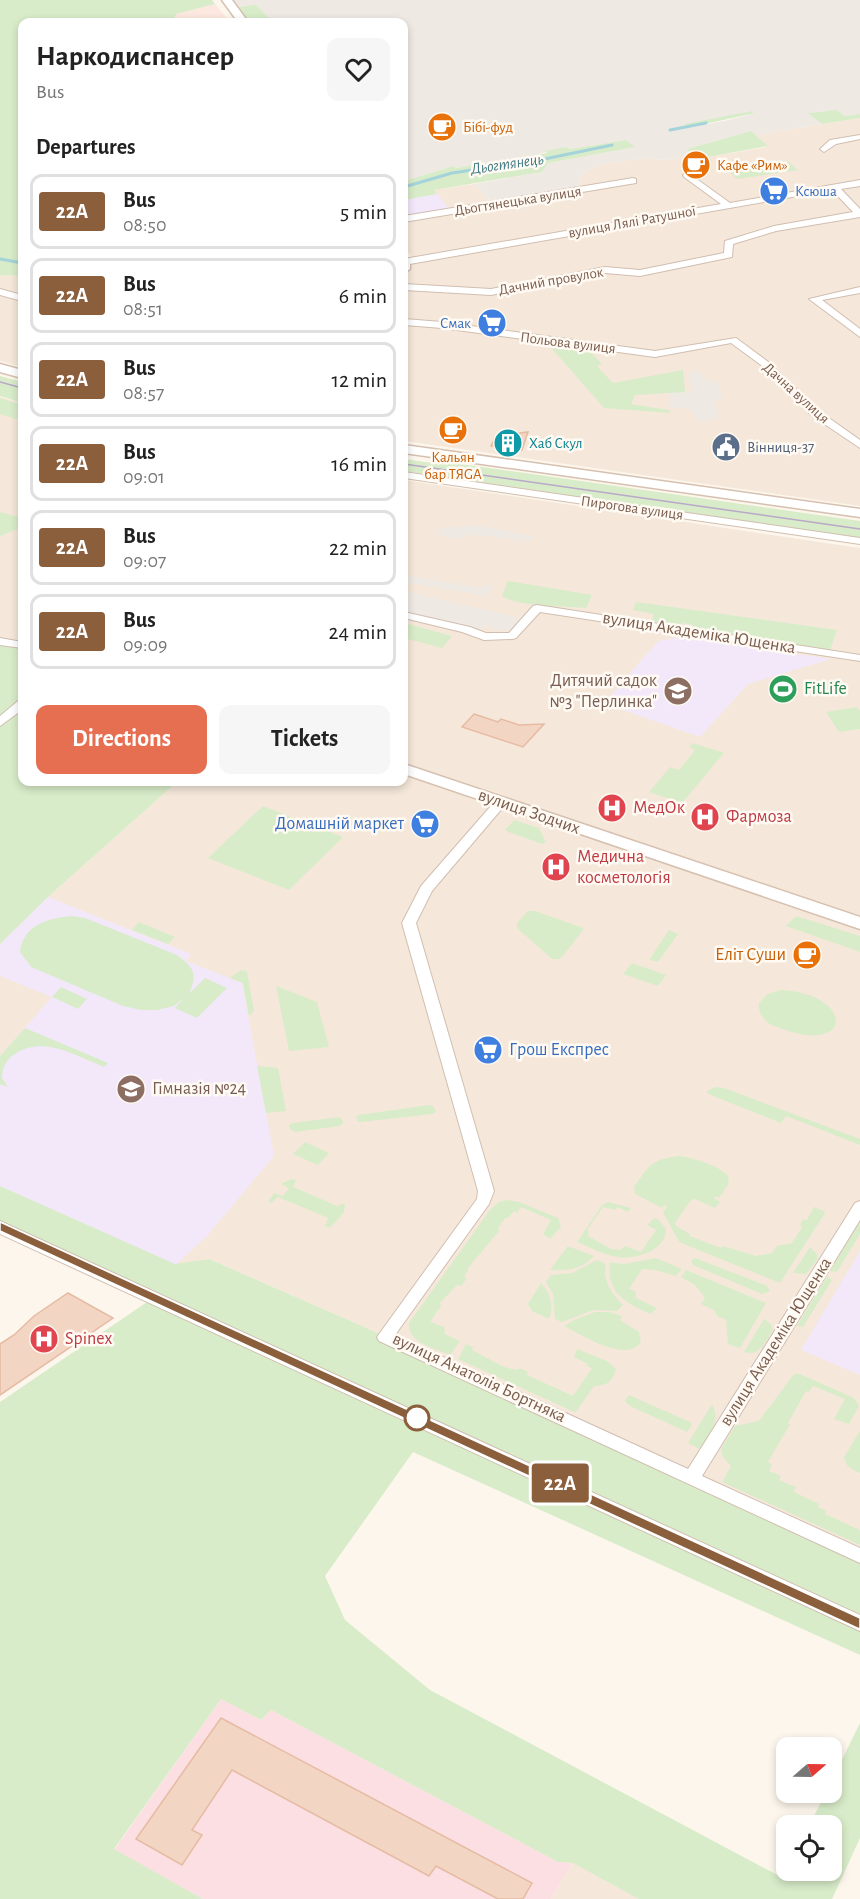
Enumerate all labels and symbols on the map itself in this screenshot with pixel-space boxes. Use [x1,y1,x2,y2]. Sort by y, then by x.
cafe icon: Бібі-фуд [426,111,458,143]
place label: Бібі-фуд [463,120,513,135]
cafe icon: Кафе «Рим» [680,149,712,181]
water label: Дьогтянець [468,151,545,177]
place label: Кафе «Рим» [717,158,788,173]
supermarket icon: Ксюша [758,175,790,207]
street label: Дьогтянецька вулиця [453,184,583,218]
place label: Ксюша [795,184,837,199]
street label: вулиця Лялі Ратушної [567,203,697,241]
street label: Дачний провулок [497,264,605,298]
supermarket icon: Смак [476,307,508,339]
place label: Смак [440,316,471,331]
street label: Польова вулиця [519,330,617,356]
street label: Дачна вулиця [760,360,832,426]
cafe icon: Кальян бар ТЯGA [437,414,469,446]
building icon: Хаб Скул [492,427,524,459]
public building icon: Вінниця-37 [710,431,742,463]
place label: Хаб Скул [529,436,583,451]
place label: Вінниця-37 [747,440,814,455]
place label: Кальян бар ТЯGA [424,450,482,482]
street label: Пирогова вулиця [580,493,684,523]
street label: вулиця Академіка Ющенка [601,609,797,657]
place label: Дитячий садок №3 "Перлинка" [549,672,658,711]
sports icon: FitLife [767,673,799,705]
school or university icon: Дитячий садок №3 "Перлинка" [662,675,694,707]
place label: FitLife [804,680,847,698]
street label: вулиця Зодчих [476,786,582,838]
hospital icon: МедОк [596,792,628,824]
place label: МедОк [633,799,686,817]
hospital icon: Фармоза [689,801,721,833]
supermarket icon: Домашній маркет [409,808,441,840]
place label: Фармоза [726,808,792,826]
place label: Домашній маркет [275,815,405,833]
place label: Медична косметологія [577,848,671,887]
hospital icon: Медична косметологія [540,851,572,883]
cafe icon: Еліт Суши [791,939,823,971]
place label: Еліт Суши [715,946,786,964]
supermarket icon: Грош Експрес [472,1034,504,1066]
place label: Грош Експрес [509,1041,609,1059]
school or university icon: Гімназія №24 [115,1073,147,1105]
place label: Гімназія №24 [152,1080,247,1098]
street label: вулиця Академіка Ющенка [717,1254,835,1430]
hospital icon: Spinex [28,1323,60,1355]
place label: Spinex [65,1330,113,1348]
street label: вулиця Анатолія Бортняка [390,1330,568,1426]
unlabelled marker [404,1405,430,1431]
line badge: 22А [526,1464,594,1502]
north arrow [776,1737,842,1803]

